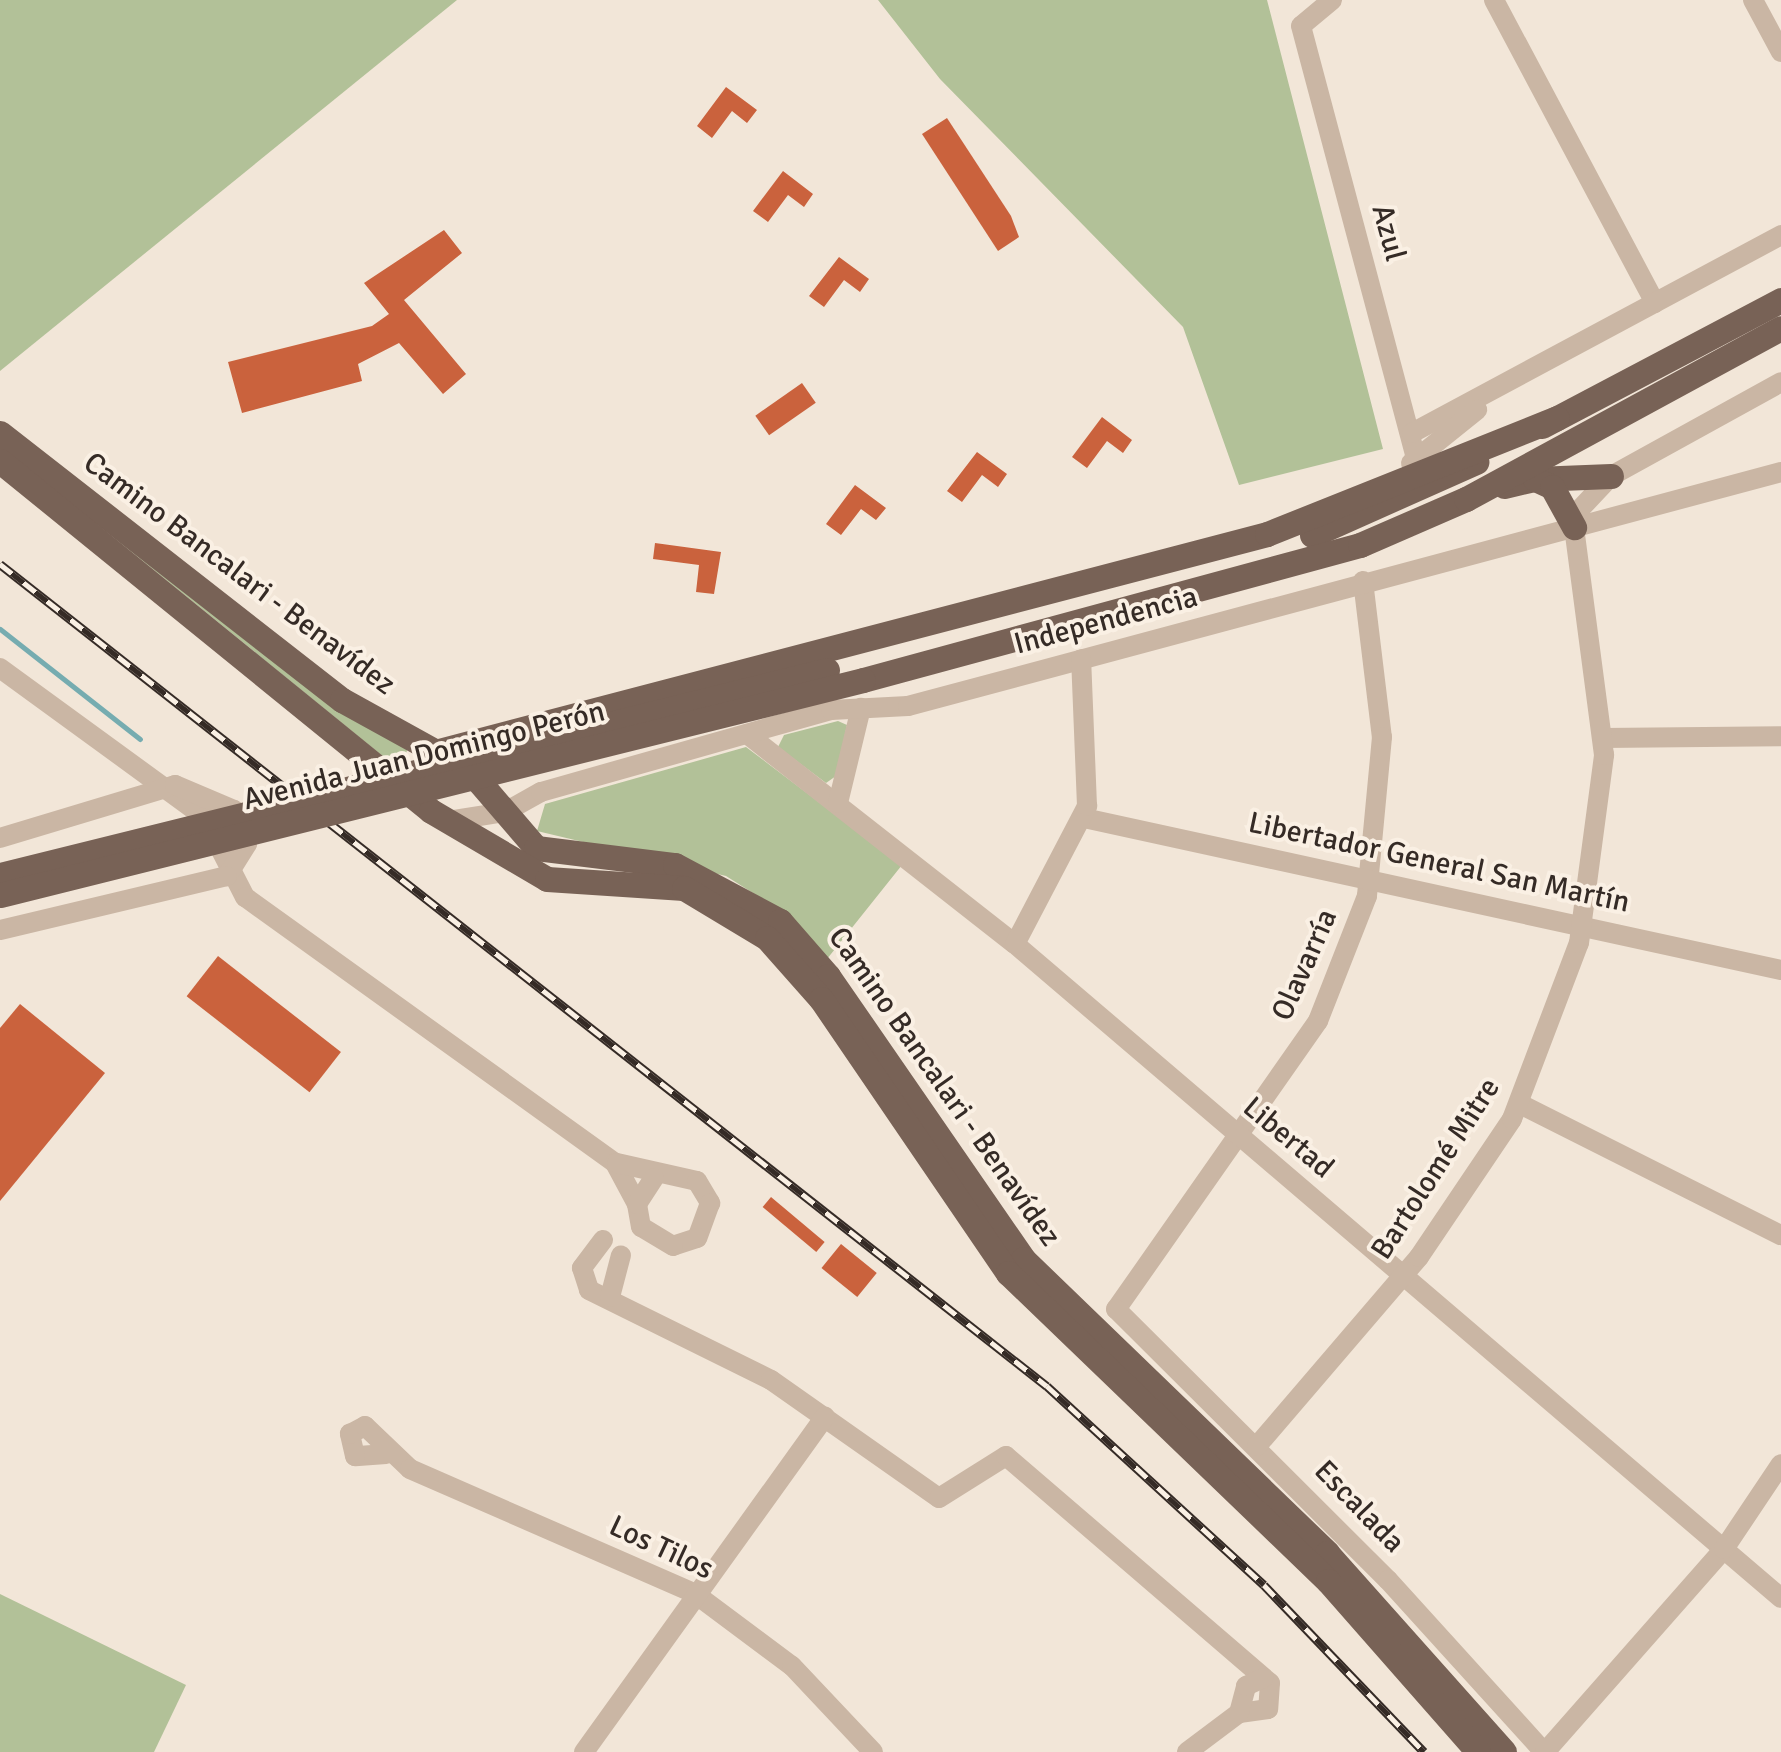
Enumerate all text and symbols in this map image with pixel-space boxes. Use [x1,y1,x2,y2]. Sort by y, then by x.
street label: Azul [1363,201,1413,265]
street label: Camino Bancalari - Benavídez [76,445,402,703]
street label: Independencia [1010,579,1202,663]
street label: Avenida Juan Domingo Perón [239,694,609,818]
street label: Libertador General San Martín [1245,805,1633,921]
street label: Olavarría [1265,904,1345,1026]
street label: Camino Bancalari - Benavídez [820,921,1068,1253]
street label: Bartolomé Mitre [1364,1072,1508,1266]
street label: Libertad [1235,1090,1341,1186]
street label: Escalada [1306,1453,1412,1561]
street label: Los Tilos [603,1508,719,1588]

